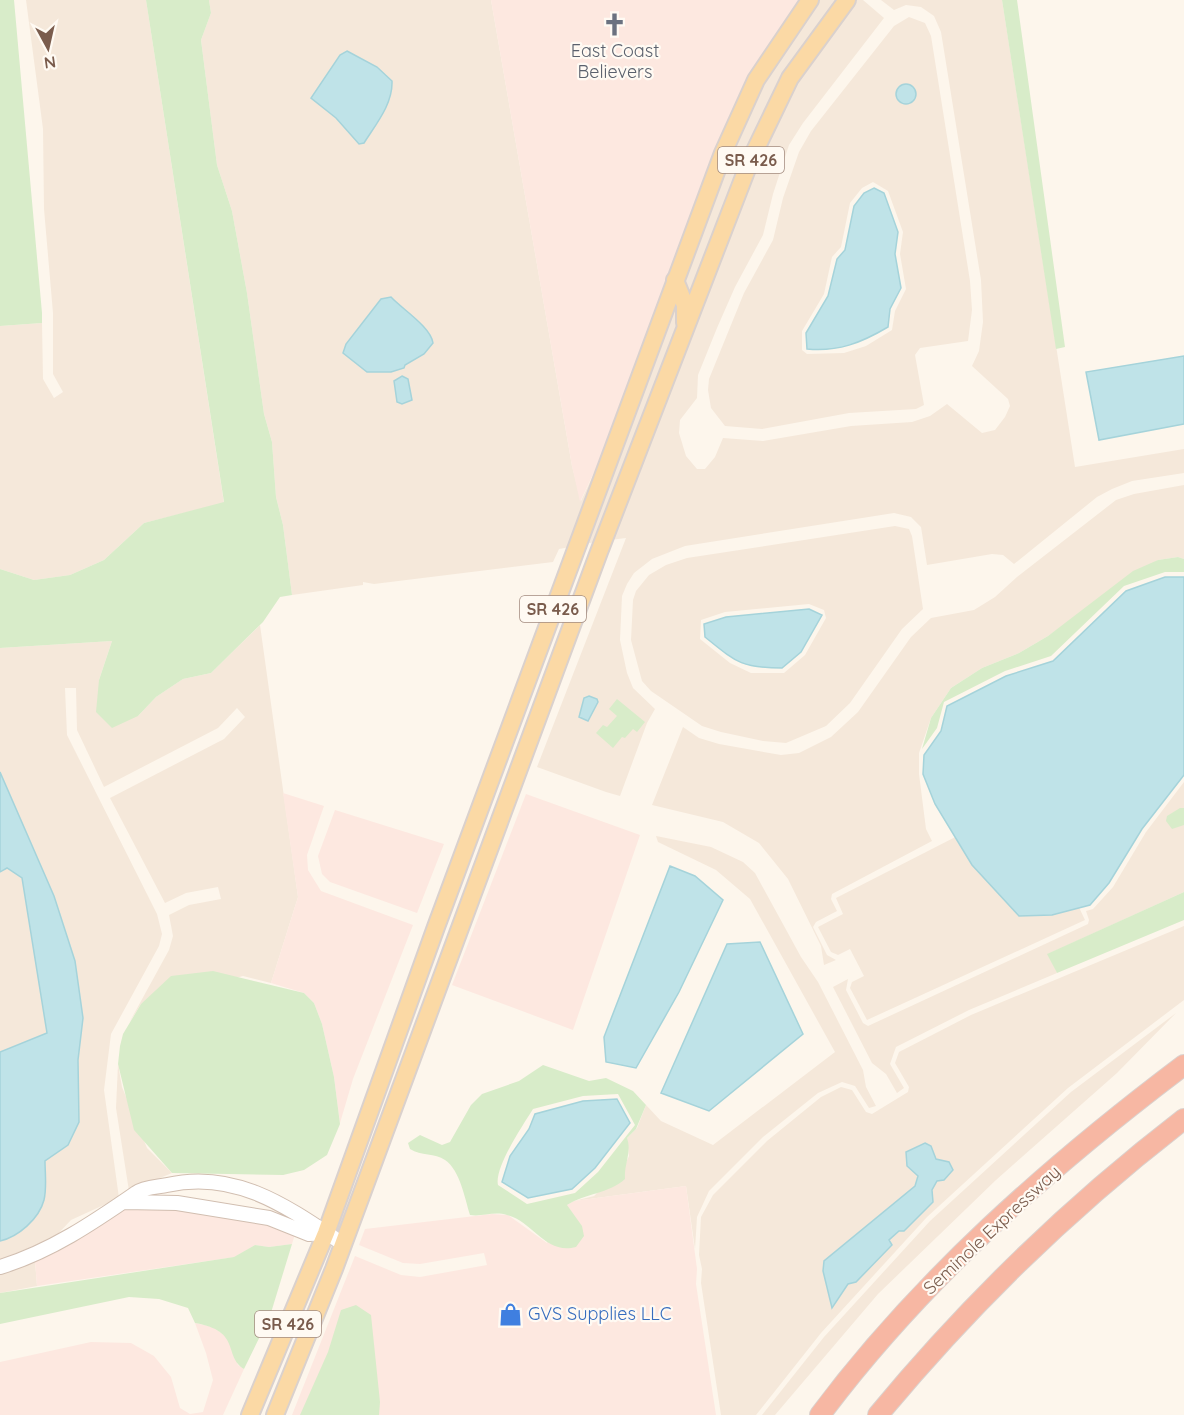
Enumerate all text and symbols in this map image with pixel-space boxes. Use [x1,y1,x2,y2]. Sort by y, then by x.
church icon: East Coast Believers [602,12,628,38]
north arrow [18,18,78,78]
place label: East Coast Believers [571,39,659,83]
text: N [43,52,57,74]
road number: SR 426 [718,147,784,173]
road number: SR 426 [520,596,586,622]
street label: Seminole Expressway [918,1160,1065,1299]
shop icon: GVS Supplies LLC [497,1301,523,1327]
place label: GVS Supplies LLC [528,1302,672,1325]
road number: SR 426 [255,1311,321,1337]

